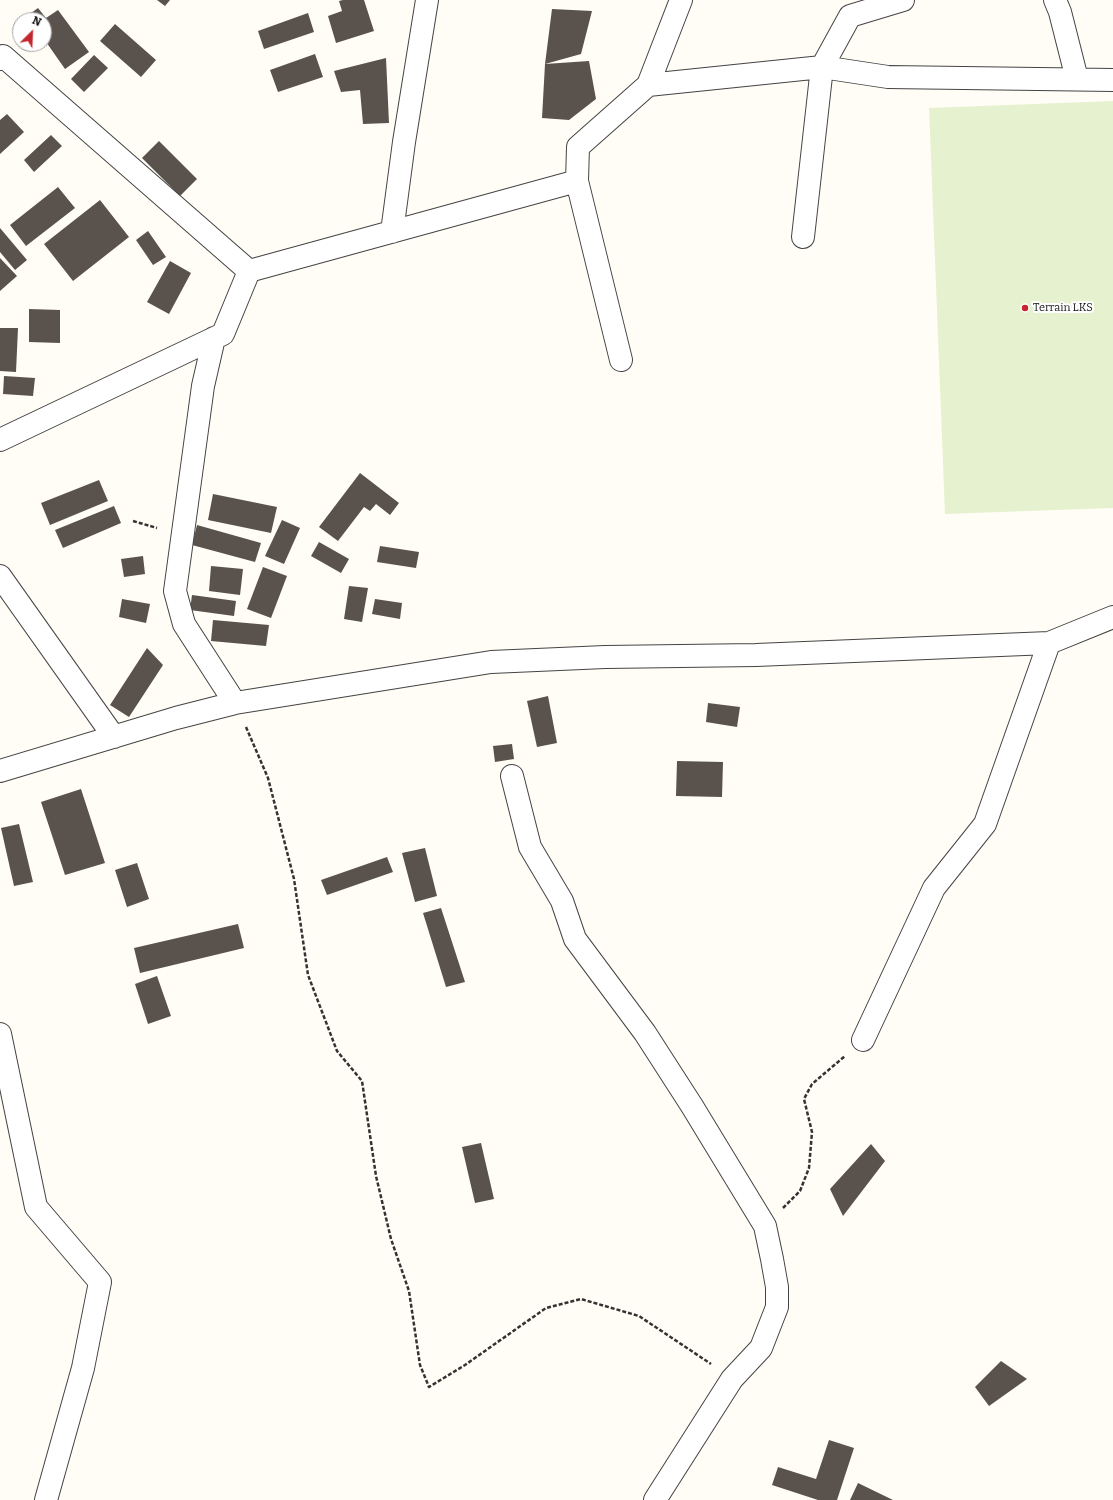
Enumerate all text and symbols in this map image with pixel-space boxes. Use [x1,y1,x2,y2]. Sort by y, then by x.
north arrow [12,12,52,52]
text: N [30,14,43,29]
place label: Terrain LKS [1033,301,1093,315]
marker: Terrain LKS [1020,303,1030,313]

